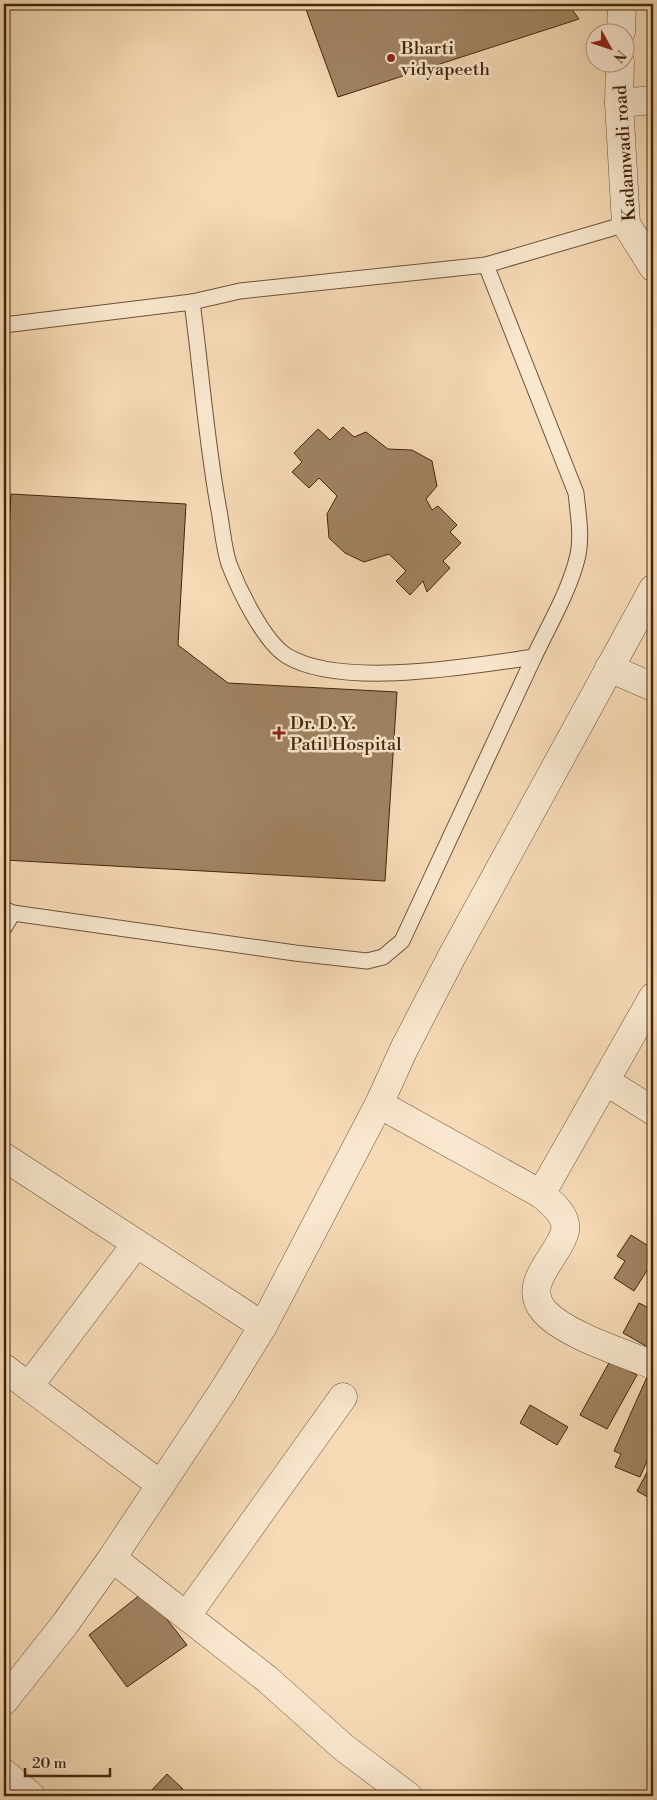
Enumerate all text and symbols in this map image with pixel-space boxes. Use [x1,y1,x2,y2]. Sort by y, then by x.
north arrow [584,22,634,72]
place label: Bharti vidyapeeth [400,37,490,81]
text: N [609,46,630,66]
marker: Bharti vidyapeeth [385,52,397,64]
street label: Kadamwadi road [609,83,641,222]
place label: Dr. D. Y. Patil Hospital [290,712,402,756]
marker: Dr. D. Y. Patil Hospital [272,726,286,740]
scale bar [25,1745,110,1777]
text: 20 m [32,1754,67,1773]

